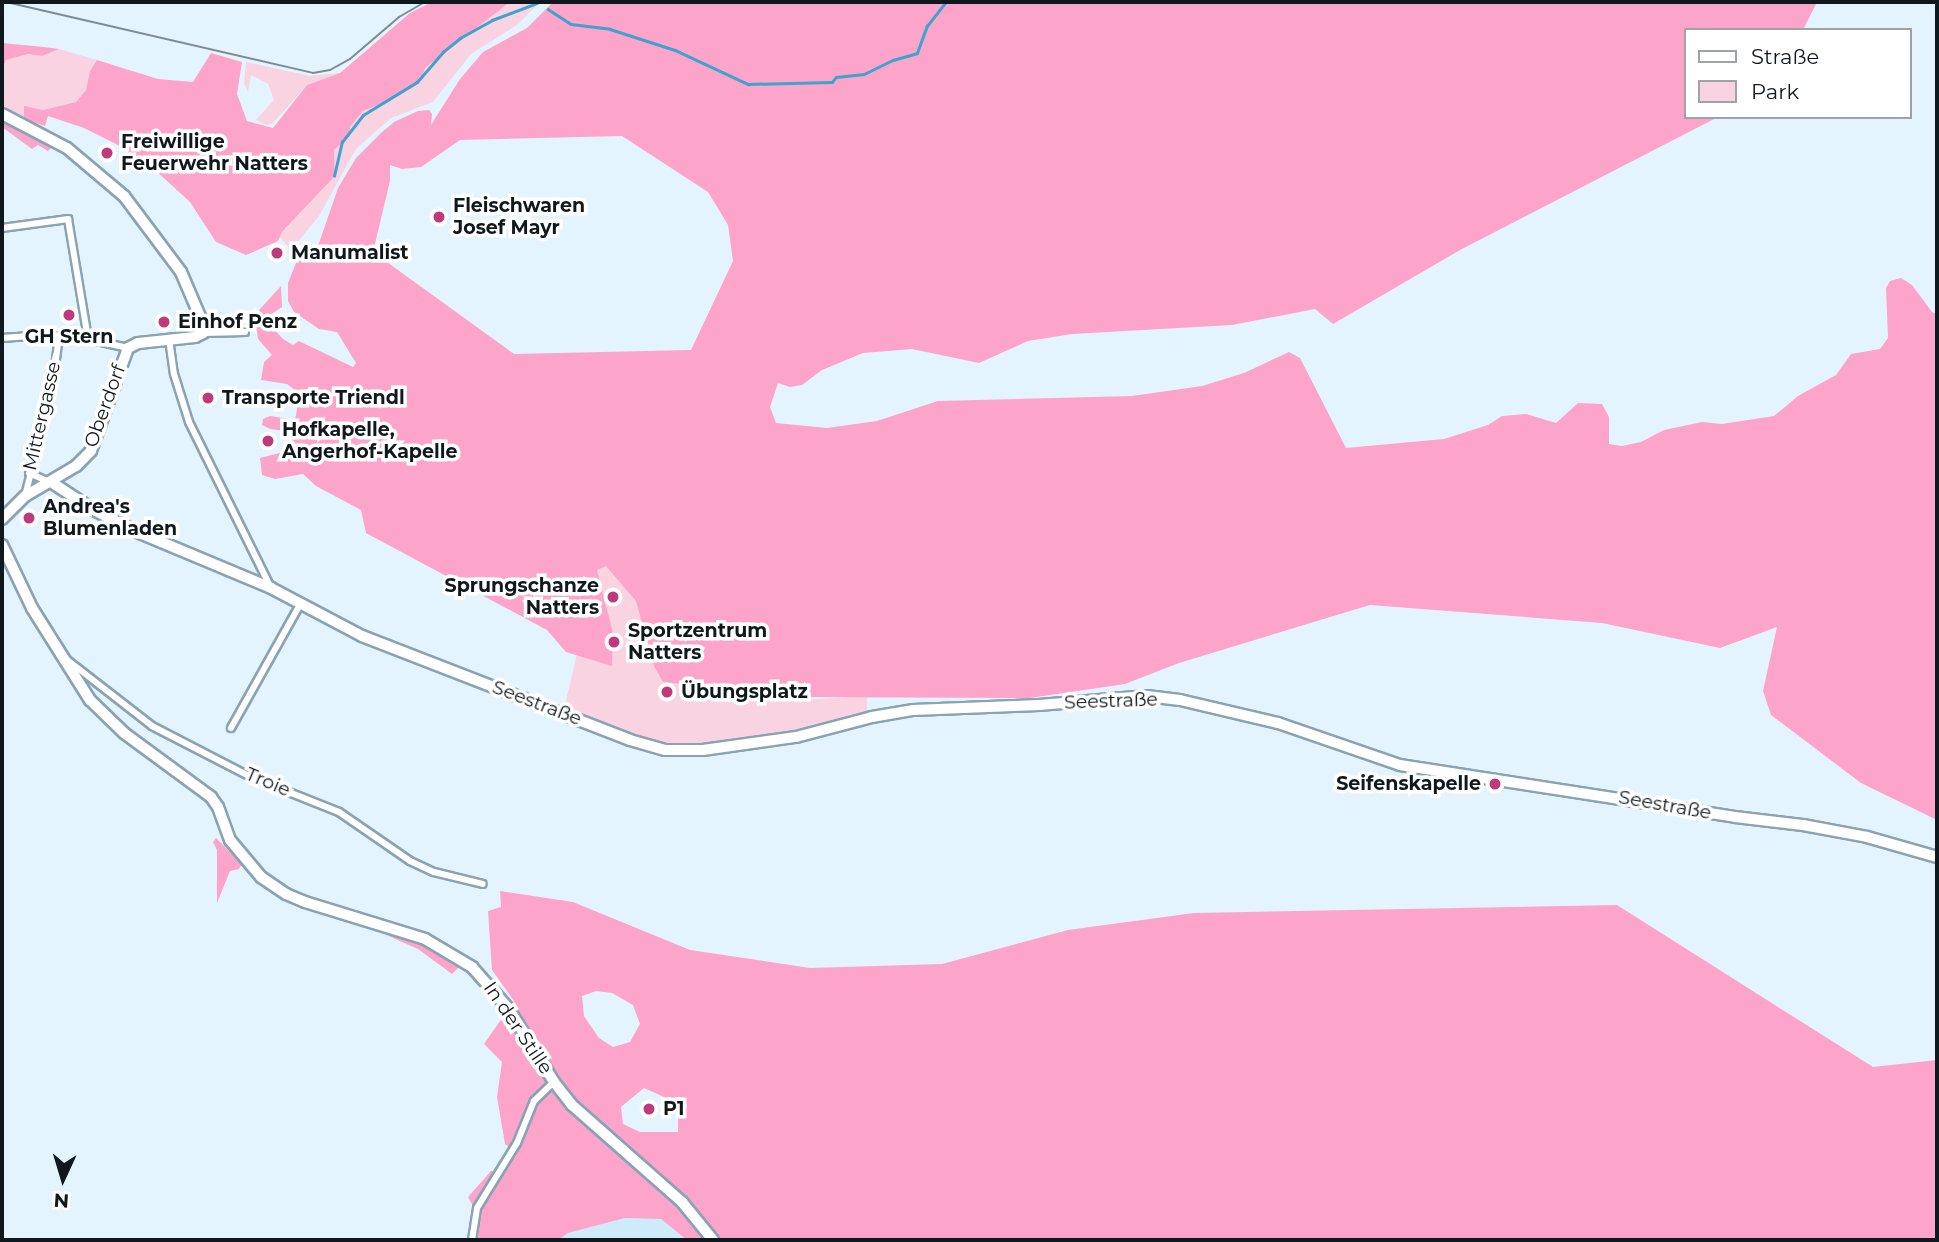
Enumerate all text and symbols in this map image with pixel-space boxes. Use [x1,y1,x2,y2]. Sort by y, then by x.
legend [1684,28,1911,119]
text: Straße [1751,44,1819,69]
text: Park [1751,79,1799,104]
place label: Freiwillige Feuerwehr Natters [121,131,308,175]
marker: Freiwillige Feuerwehr Natters [99,145,115,161]
place label: Fleischwaren Josef Mayr [453,195,585,239]
marker: Fleischwaren Josef Mayr [431,209,447,225]
place label: Manumalist [291,242,408,264]
marker: Manumalist [269,245,285,261]
marker: GH Stern [61,307,77,323]
place label: Einhof Penz [178,311,297,333]
marker: Einhof Penz [156,314,172,330]
place label: GH Stern [25,326,113,348]
street label: Mittergasse [18,359,66,473]
street label: Oberdorf [79,361,131,451]
place label: Transporte Triendl [222,387,405,409]
marker: Transporte Triendl [200,390,216,406]
place label: Hofkapelle, Angerhof-Kapelle [282,419,457,463]
marker: Hofkapelle, Angerhof-Kapelle [260,433,276,449]
place label: Andrea's Blumenladen [43,496,177,540]
marker: Andrea's Blumenladen [21,510,37,526]
place label: Sprungschanze Natters [445,575,599,619]
marker: Sprungschanze Natters [605,589,621,605]
place label: Sportzentrum Natters [628,620,767,664]
marker: Sportzentrum Natters [606,634,622,650]
street label: Seestraße [489,676,585,730]
place label: Übungsplatz [681,681,808,703]
marker: Übungsplatz [659,684,675,700]
street label: Seestraße [1064,688,1158,714]
street label: Troie [242,762,294,802]
place label: Seifenskapelle [1336,773,1481,795]
marker: Seifenskapelle [1487,776,1503,792]
street label: Seestraße [1617,786,1713,824]
street label: In der Stille [479,977,557,1079]
place label: P1 [663,1098,684,1120]
marker: P1 [641,1101,657,1117]
north arrow [28,1144,98,1214]
text: N [53,1188,70,1212]

